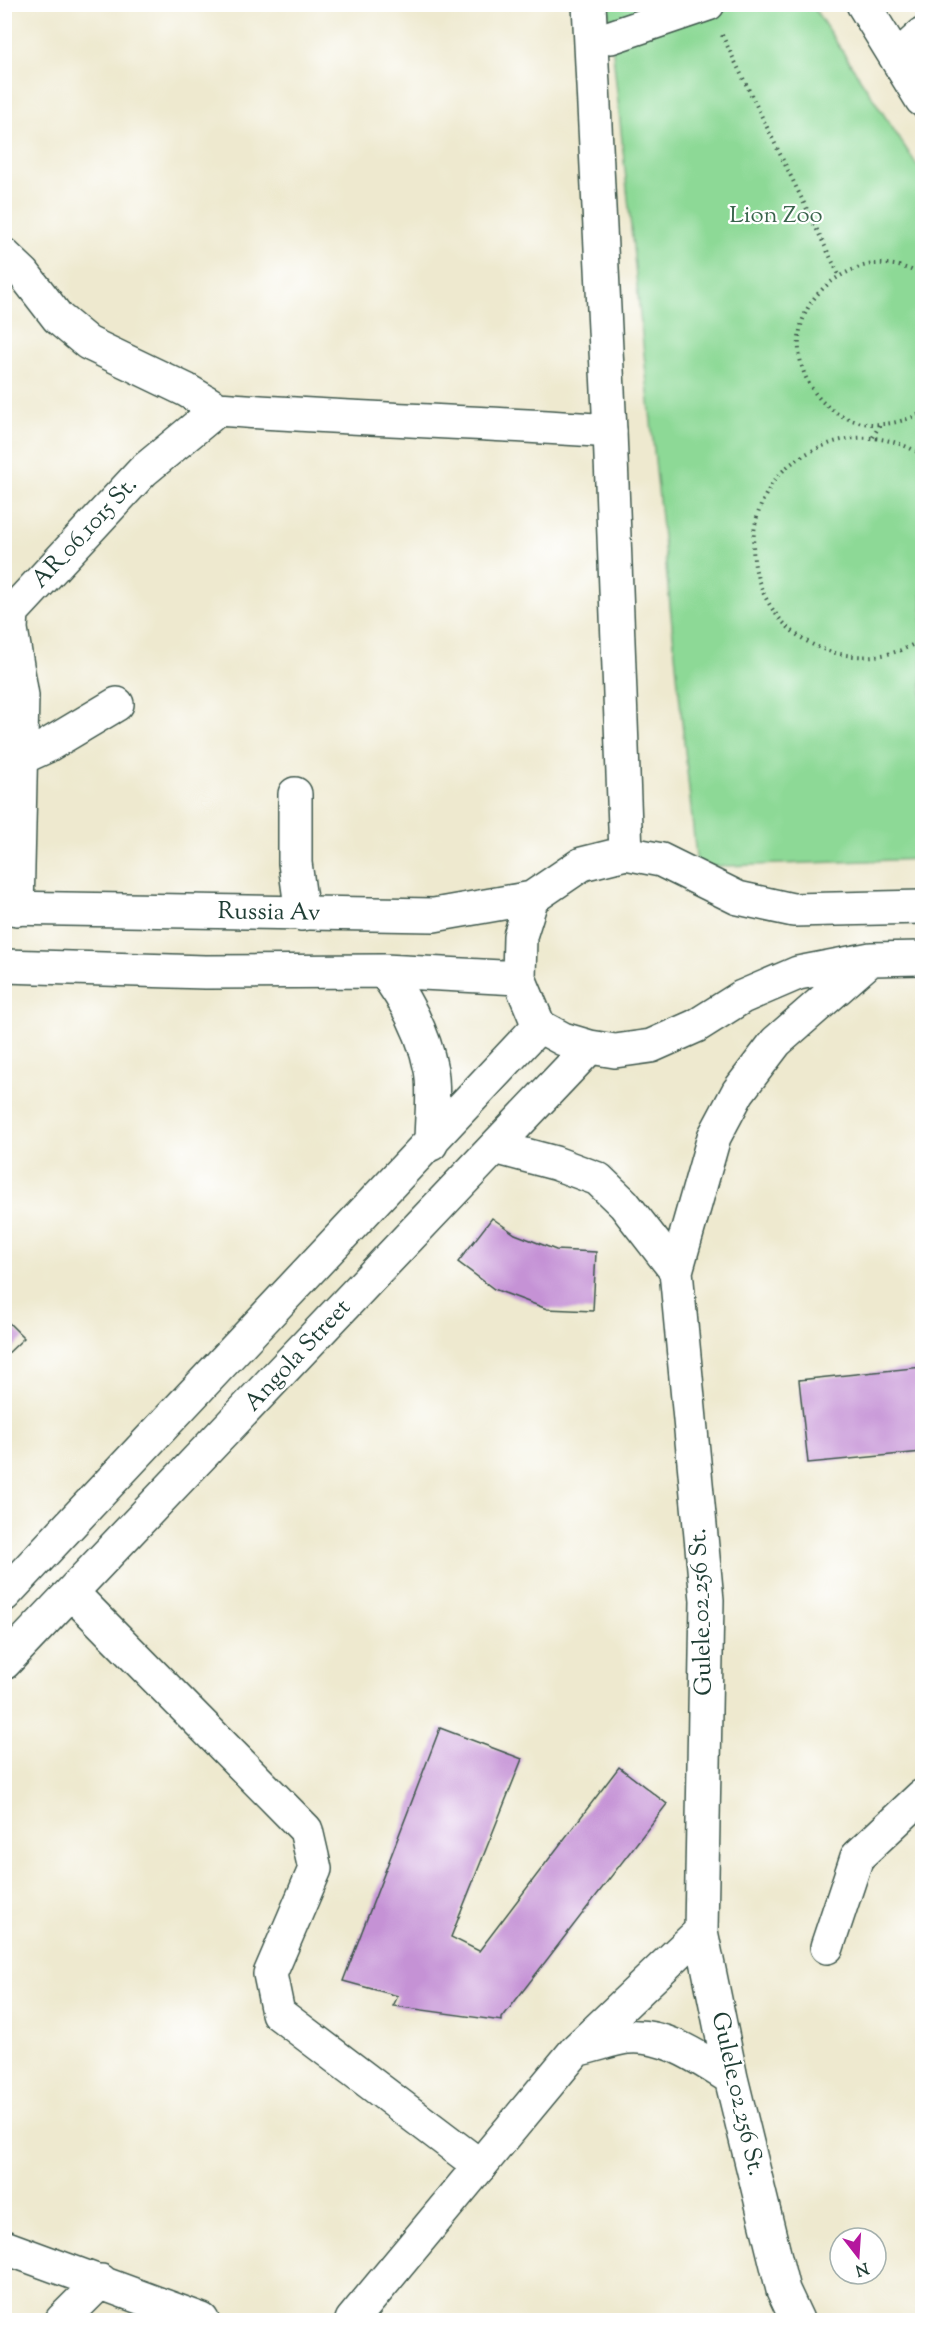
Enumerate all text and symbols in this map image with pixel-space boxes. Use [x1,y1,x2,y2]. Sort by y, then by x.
park label: Lion Zoo [729,199,823,233]
street label: AR_06_1015 St. [24,469,146,597]
street label: Russia Av [217,895,321,931]
street label: Angola Street [237,1292,359,1420]
street label: Gulele_02_256 St. [682,1528,722,1696]
street label: Gulele_02_256 St. [702,2009,772,2179]
north arrow [828,2226,888,2286]
text: N [852,2255,871,2281]

